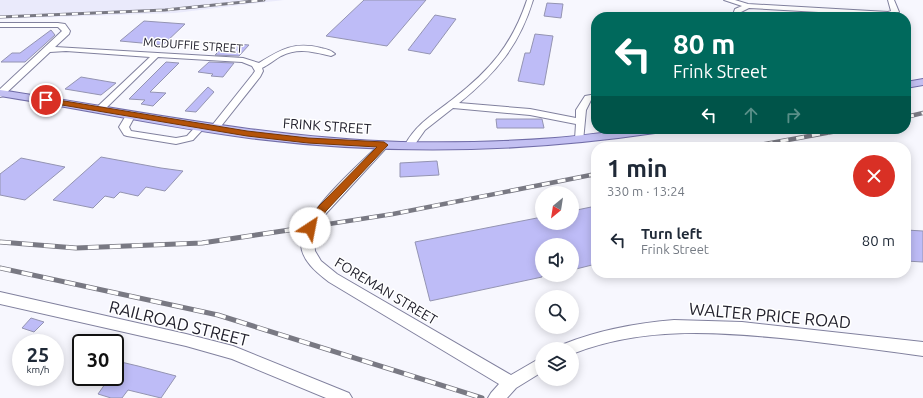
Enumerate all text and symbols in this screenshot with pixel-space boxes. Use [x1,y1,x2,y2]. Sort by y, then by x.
icon: left [607,28,659,80]
text: 80 m [673,28,735,59]
street label: MCDUFFIE STREET [143,35,244,55]
text: Frink Street [673,61,767,81]
pin [29,83,63,117]
icon: arrive [35,89,57,111]
icon: left [698,104,720,126]
icon: ahead [740,104,762,126]
icon: right [782,104,804,126]
street label: FRINK STREET [282,115,372,137]
text: 1 min [607,155,668,182]
button: close [853,155,895,197]
text: 330 m · 13:24 [607,184,685,198]
north arrow [535,186,579,230]
map controls [535,186,579,386]
position arrow [289,207,331,249]
text: Turn left [641,225,702,242]
icon: left [607,229,629,251]
text: 80 m [862,232,895,249]
button: sound [535,238,579,282]
text: Frink Street [641,242,709,256]
street label: FOREMAN STREET [332,254,440,328]
button: search [535,290,579,334]
street label: RAILROAD STREET [107,296,251,350]
street label: WALTER PRICE ROAD [688,298,852,332]
speed limit sign: 30 [72,334,124,386]
button: layers [535,342,579,386]
text: 25 [27,343,49,366]
text: km/h [26,364,50,375]

